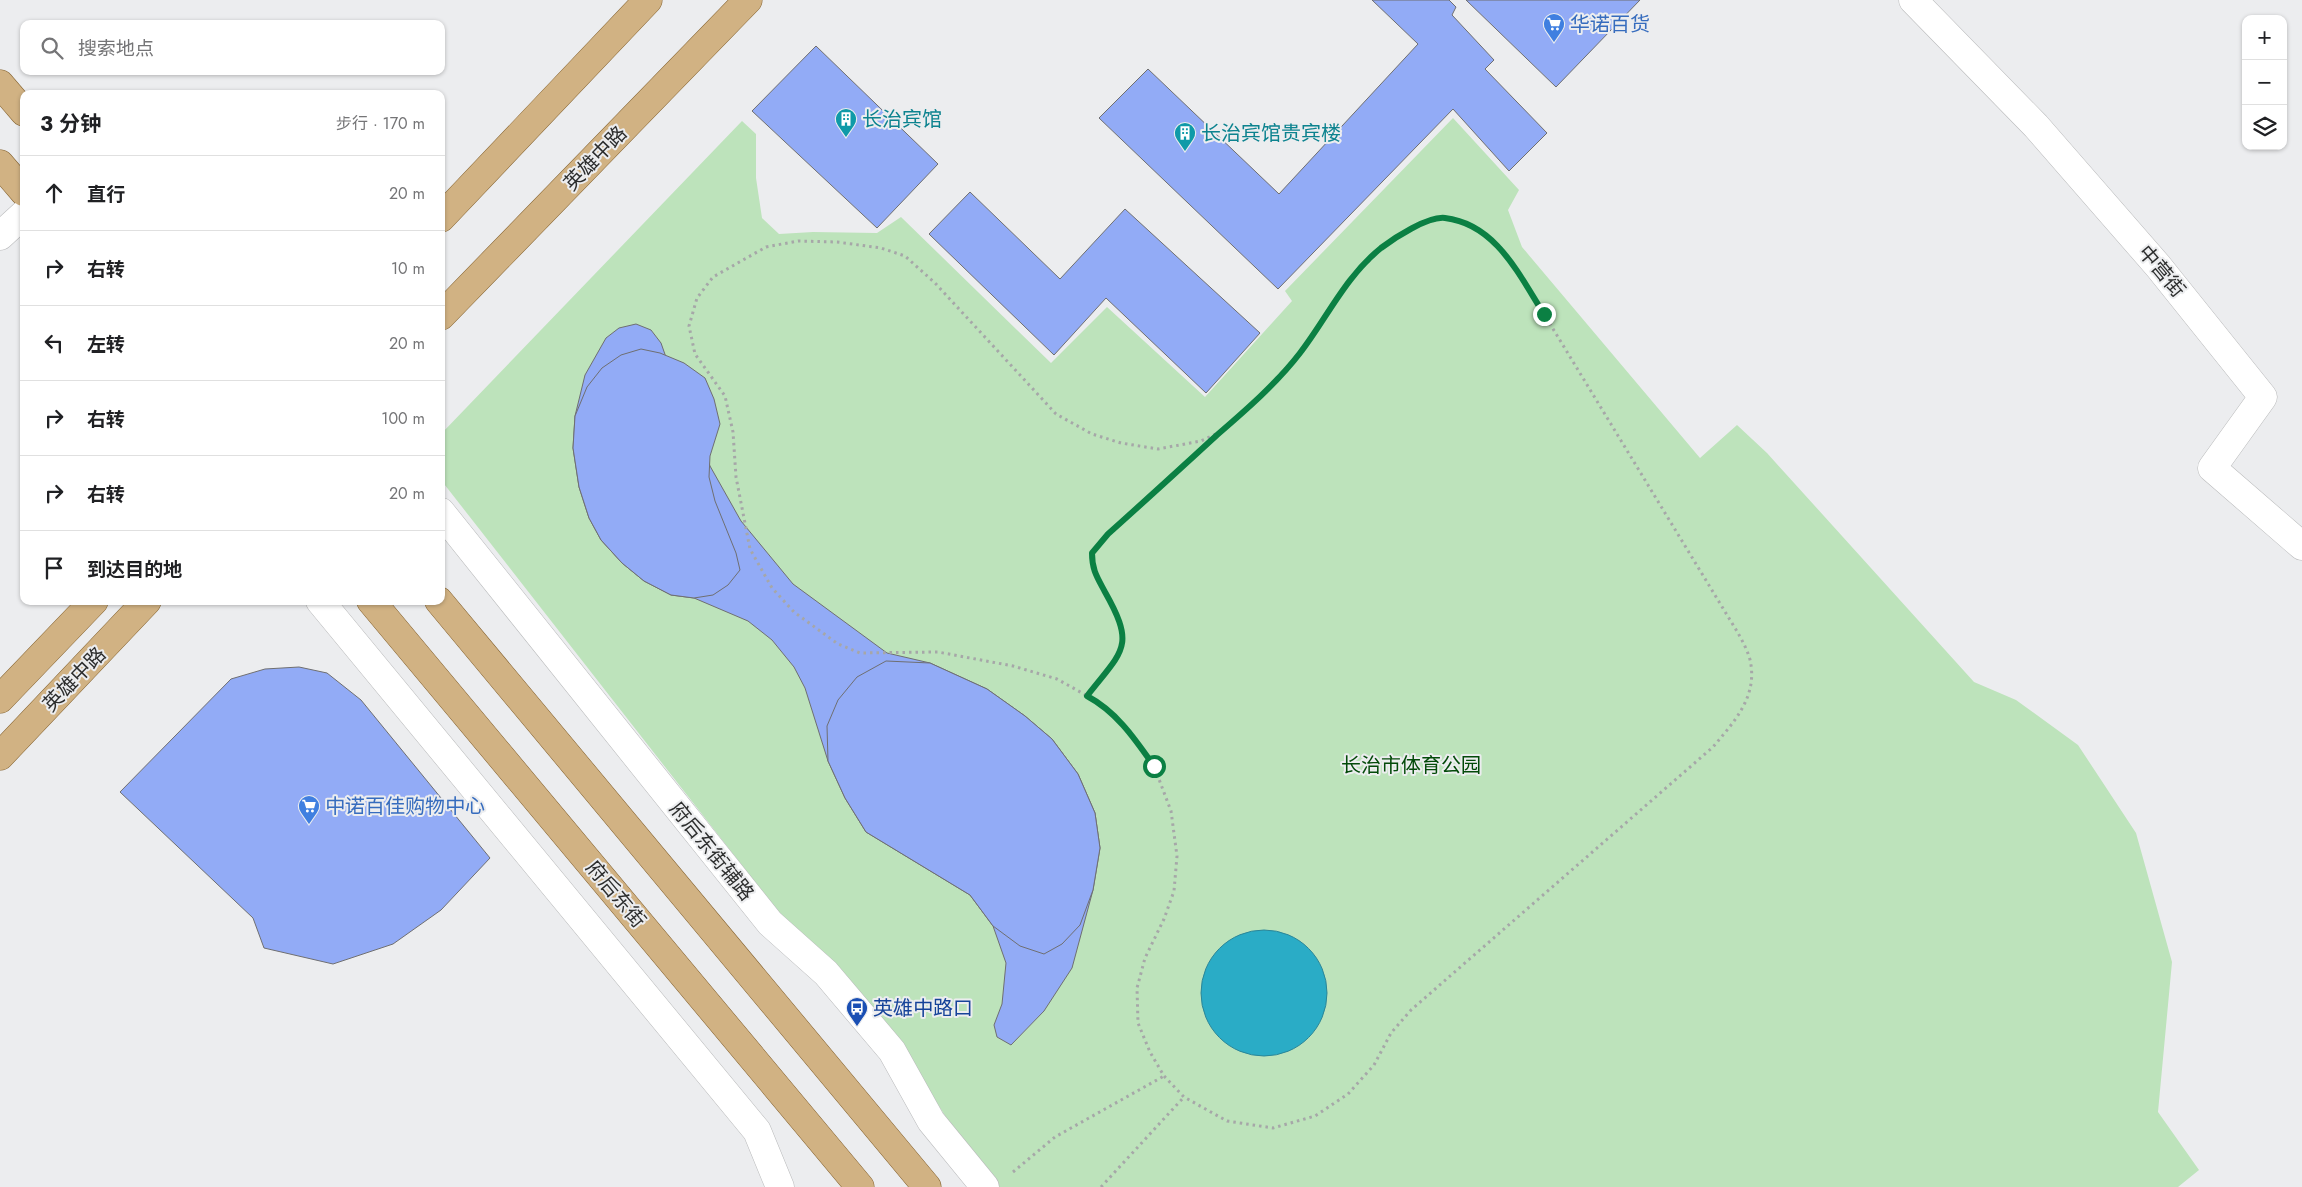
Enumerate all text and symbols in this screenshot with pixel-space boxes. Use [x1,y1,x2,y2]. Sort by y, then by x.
place label: 华诺百货 [1570,10,1650,39]
supermarket icon: 华诺百货 [1542,12,1566,43]
map controls [2242,15,2287,150]
button: + [2242,15,2287,60]
search box [20,20,445,75]
icon: search [38,34,66,62]
text: 搜索地点 [78,35,154,62]
button: − [2242,60,2287,105]
place label: 长治宾馆 [862,105,942,134]
button: layers [2242,105,2287,150]
building icon: 长治宾馆 [834,107,858,138]
text: 3 分钟 [40,109,101,139]
text: 步行 · 170 m [336,112,425,135]
place label: 长治宾馆贵宾楼 [1201,119,1341,148]
street label: 英雄中路 [557,120,634,197]
building icon: 长治宾馆贵宾楼 [1173,121,1197,152]
icon: ahead [40,179,68,207]
text: 直行 [87,181,125,208]
text: 20 m [389,182,425,205]
street label: 中营街 [2131,239,2192,304]
icon: right [40,254,68,282]
text: 右转 [87,256,125,283]
text: 10 m [391,257,425,280]
route end [1533,303,1556,326]
icon: left [40,329,68,357]
text: 左转 [87,331,125,358]
text: 20 m [389,332,425,355]
icon: right [40,404,68,432]
text: 右转 [87,406,125,433]
text: 100 m [381,407,425,430]
icon: right [40,479,68,507]
text: 右转 [87,481,125,508]
text: 20 m [389,482,425,505]
icon: arrive [40,554,68,582]
text: 到达目的地 [87,556,182,583]
street label: 英雄中路 [36,641,113,718]
park label: 长治市体育公园 [1341,751,1481,780]
route start [1143,755,1166,778]
place label: 中诺百佳购物中心 [325,792,485,821]
supermarket icon: 中诺百佳购物中心 [297,794,321,825]
street label: 府后东街辅路 [663,796,761,907]
street label: 府后东街 [579,854,652,934]
place label: 英雄中路口 [873,994,973,1023]
bus stop icon: 英雄中路口 [845,996,869,1027]

